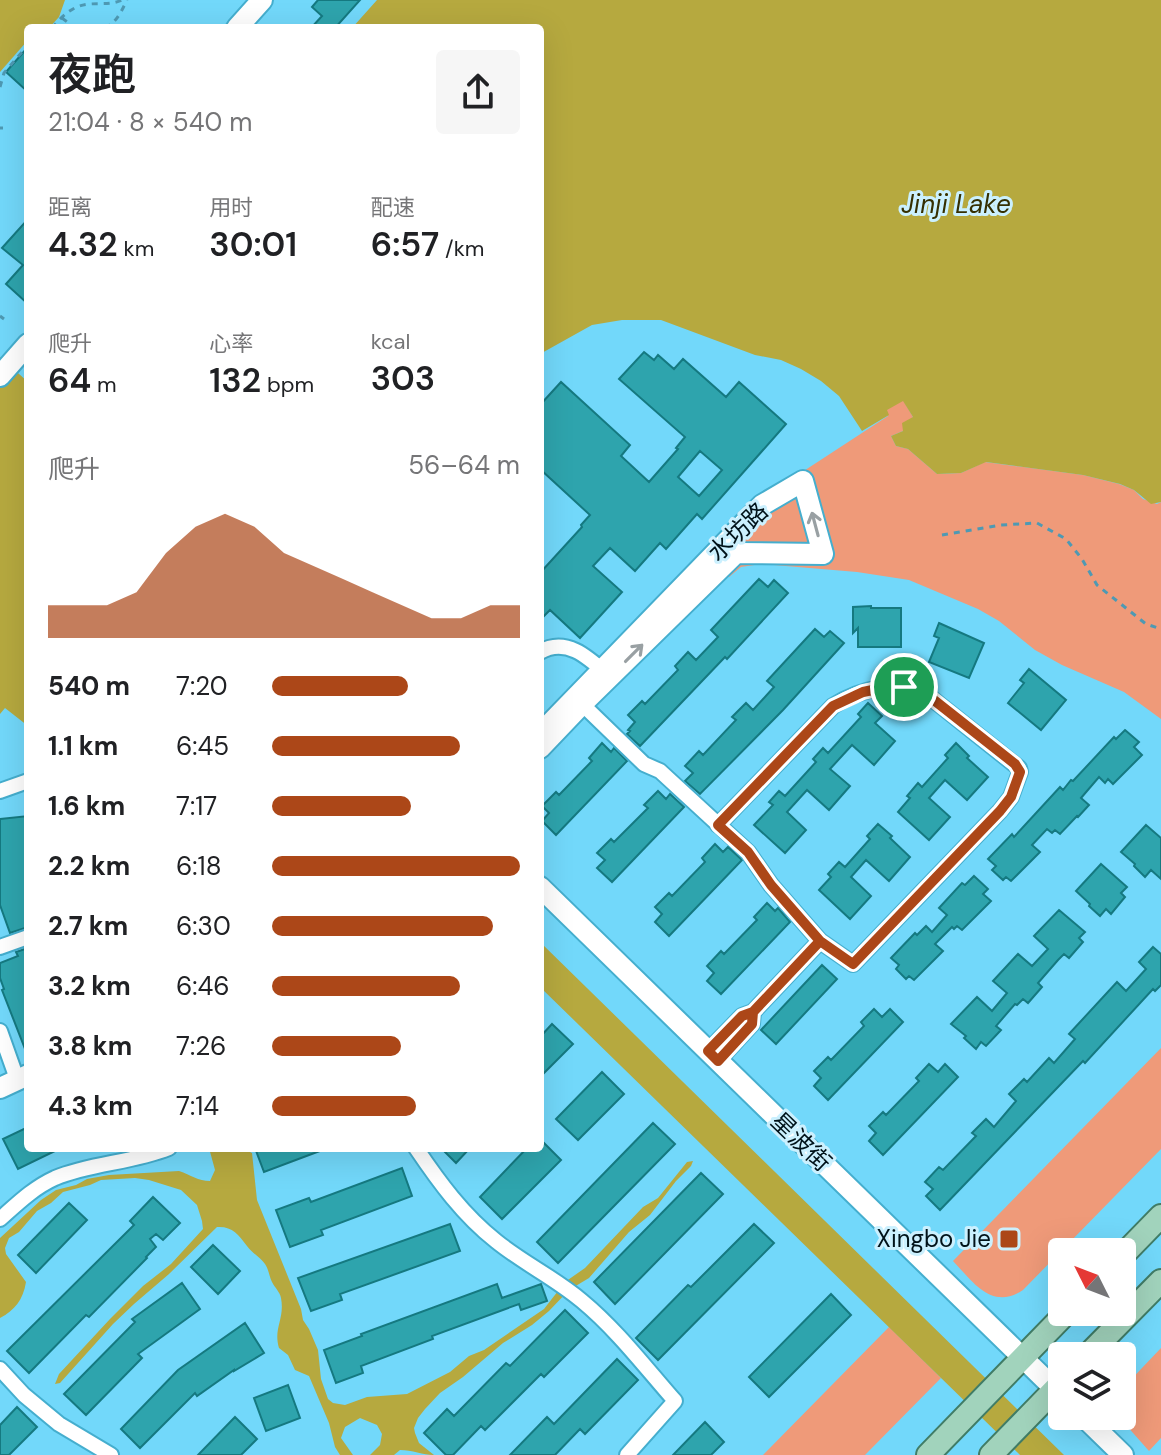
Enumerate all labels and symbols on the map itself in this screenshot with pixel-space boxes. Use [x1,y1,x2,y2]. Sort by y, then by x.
water label: Jinji Lake [901,187,1011,221]
street label: 水坊路 [701,495,774,568]
one-way arrow [807,512,822,538]
one-way arrow [624,644,644,664]
pin [870,653,938,721]
street label: 星波街 [765,1105,838,1178]
place label: Xingbo Jie [877,1223,991,1254]
marker: Xingbo Jie [998,1228,1020,1250]
north arrow [1048,1238,1136,1326]

